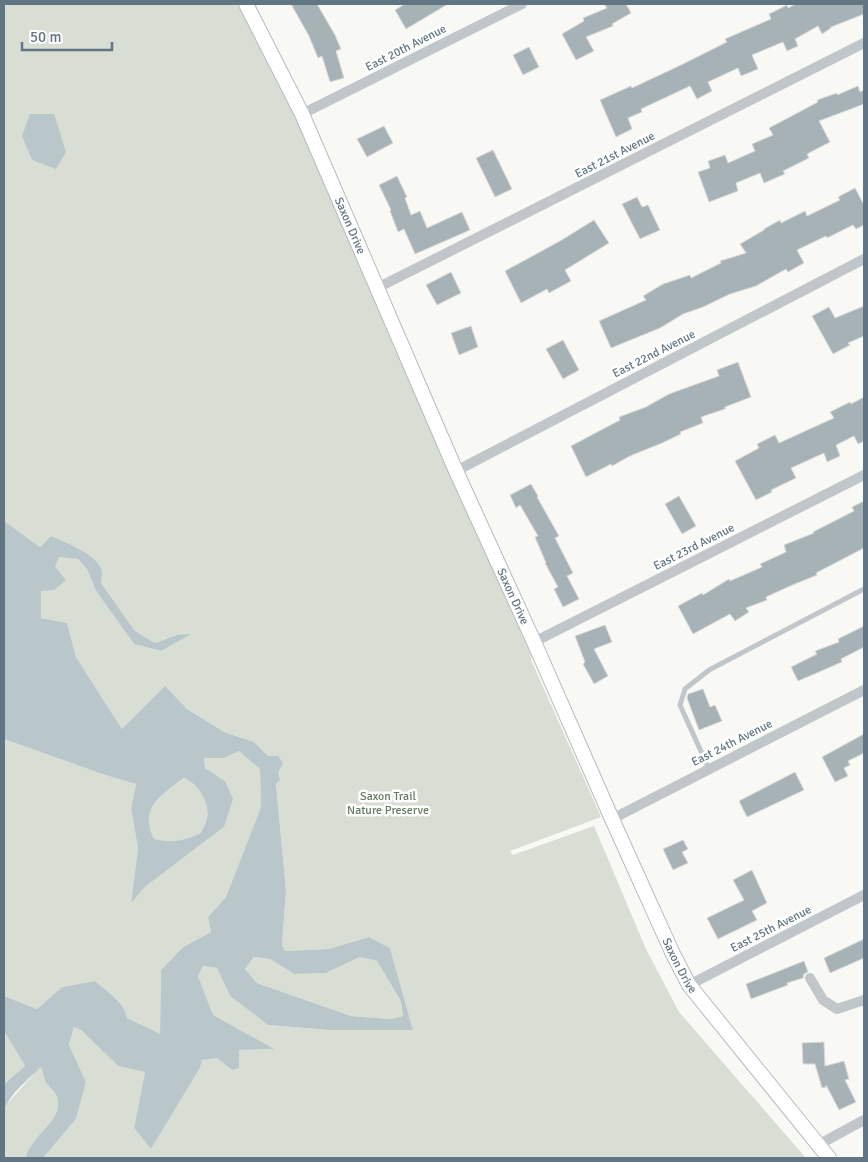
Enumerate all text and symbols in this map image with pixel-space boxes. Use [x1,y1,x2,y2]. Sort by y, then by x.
scale bar [22,20,112,52]
street label: East 20th Avenue [363,21,449,75]
text: 50 m [30,28,61,46]
street label: East 21st Avenue [573,128,657,182]
street label: Saxon Drive [331,195,369,256]
street label: East 22nd Avenue [610,327,698,381]
street label: East 23rd Avenue [651,520,737,574]
street label: Saxon Drive [494,566,533,627]
street label: East 24th Avenue [689,716,775,770]
park label: Saxon Trail Nature Preserve [347,789,429,818]
street label: East 25th Avenue [728,902,814,956]
street label: Saxon Drive [659,936,700,996]

